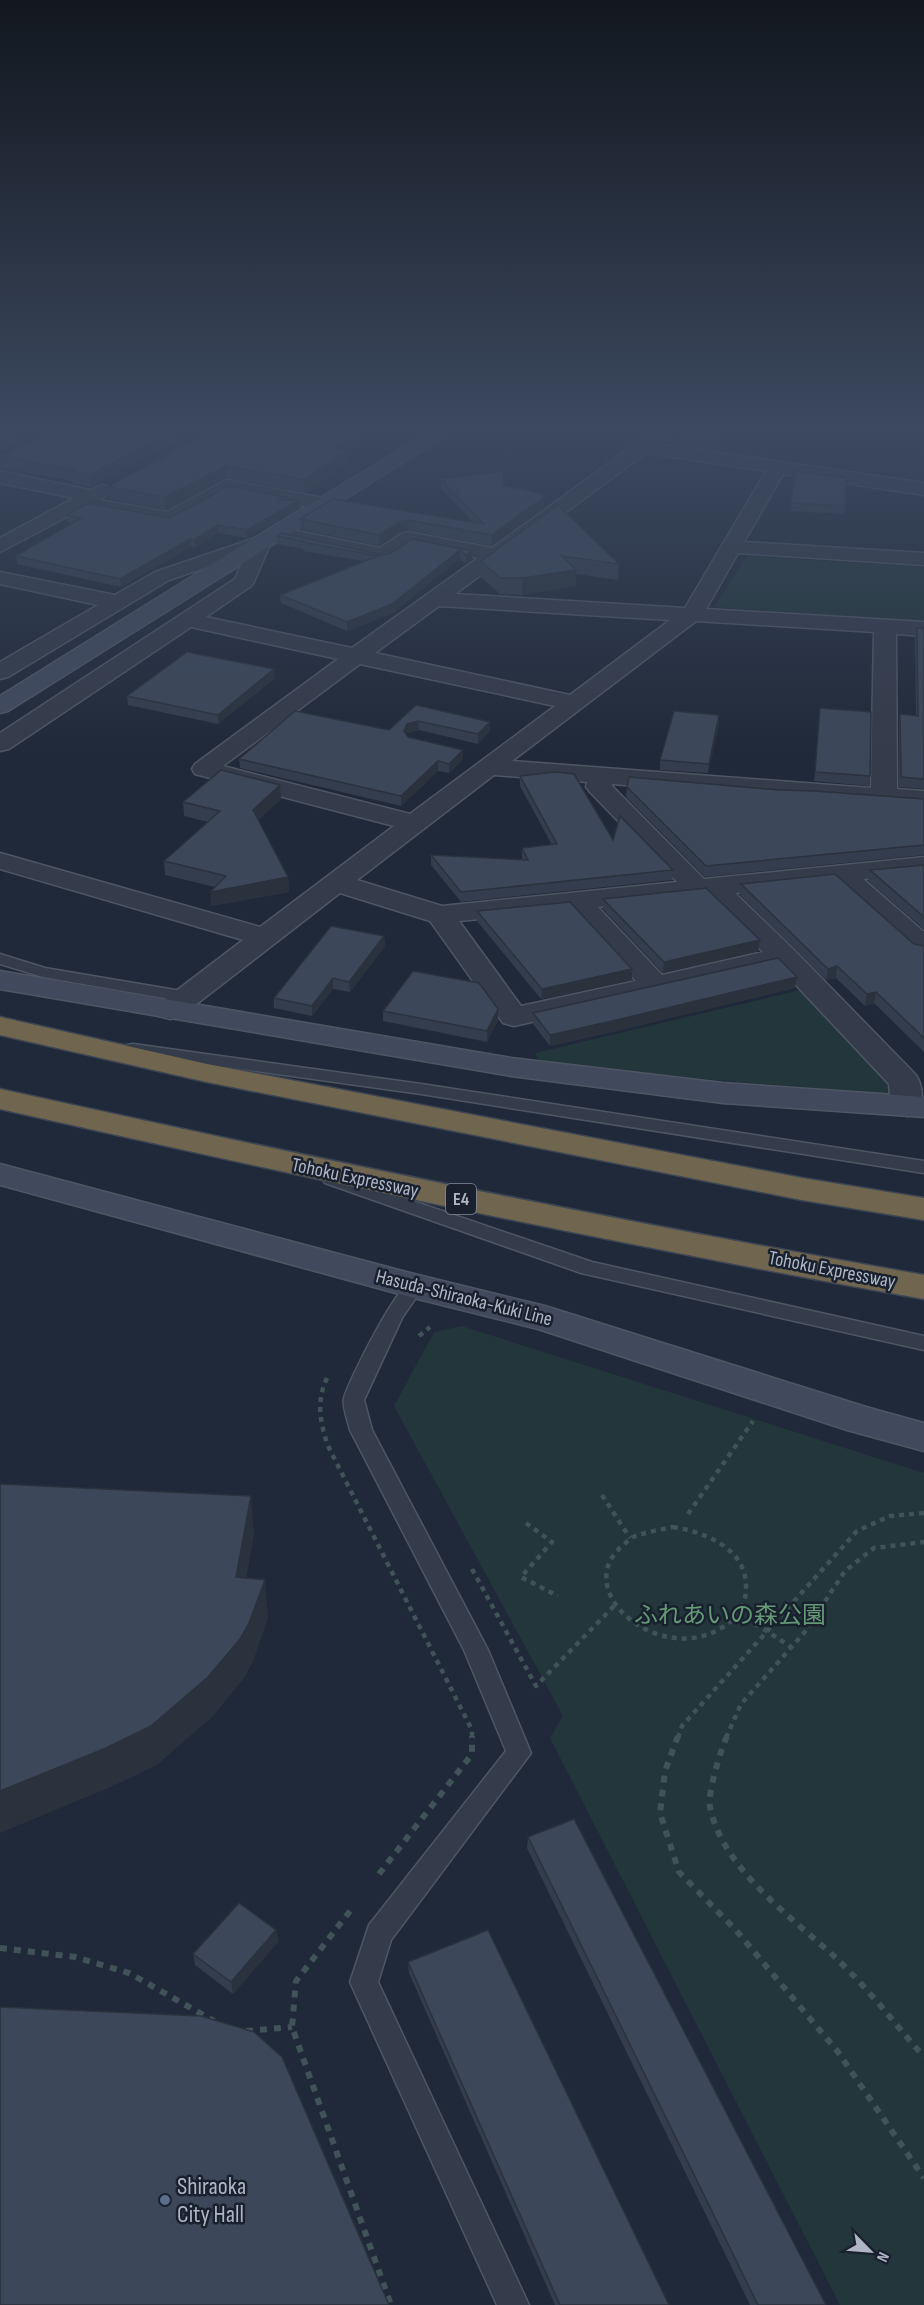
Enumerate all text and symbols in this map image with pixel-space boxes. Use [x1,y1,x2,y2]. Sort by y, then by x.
street label: Tohoku Expressway [289,1153,421,1203]
road number: E4 [446,1184,476,1214]
street label: Tohoku Expressway [766,1246,898,1294]
street label: Hasuda-Shiraoka-Kuki Line [373,1264,555,1332]
park label: ふれあいの森公園 [634,1601,826,1630]
place label: Shiraoka City Hall [177,2172,246,2229]
marker: Shiraoka City Hall [158,2193,172,2207]
north arrow [840,2221,900,2281]
text: N [872,2249,893,2265]

